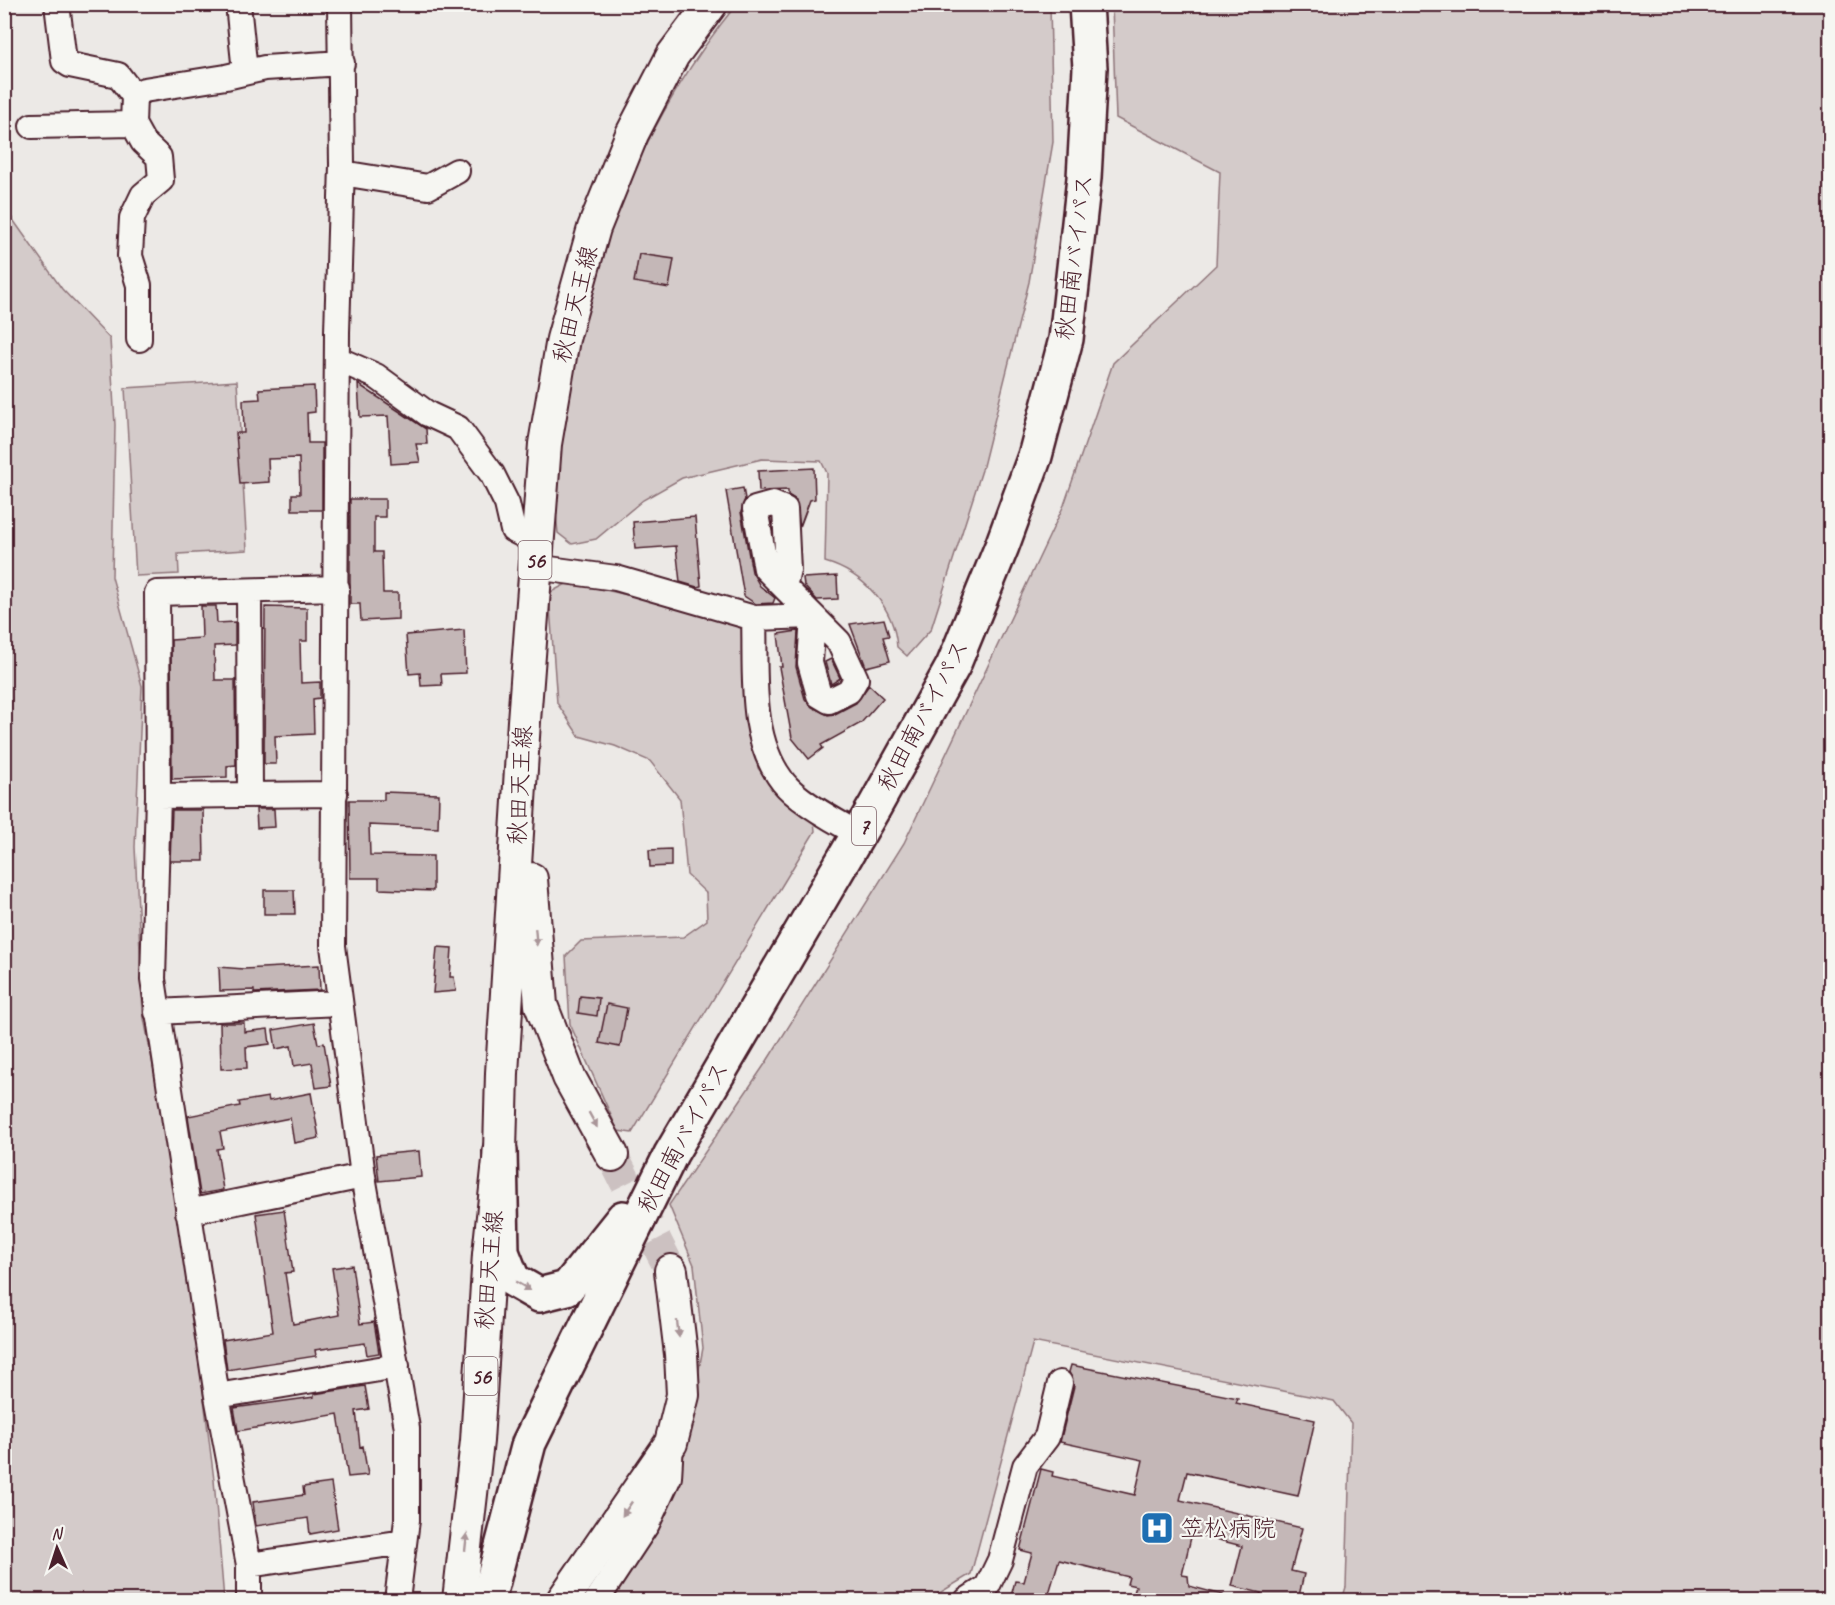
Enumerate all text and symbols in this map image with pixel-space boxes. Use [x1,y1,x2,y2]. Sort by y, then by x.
street label: 秋田南バイパス [1049,172,1099,342]
street label: 秋田天王線 [546,242,604,366]
road number: 56 [518,541,552,579]
street label: 秋田南バイパス [870,634,976,796]
street label: 秋田天王線 [502,724,538,846]
road number: 7 [852,807,876,845]
one-way arrow [531,927,540,946]
street label: 秋田南バイパス [630,1056,736,1218]
one-way arrow [588,1112,598,1129]
street label: 秋田天王線 [469,1209,509,1331]
one-way arrow [514,1281,531,1291]
one-way arrow [674,1319,683,1338]
road number: 56 [464,1357,498,1395]
one-way arrow [621,1500,632,1517]
hospital icon: 笠松病院 [1139,1510,1175,1546]
place label: 笠松病院 [1180,1513,1276,1543]
north arrow [27,1518,87,1578]
text: N [51,1524,65,1544]
one-way arrow [461,1533,471,1552]

